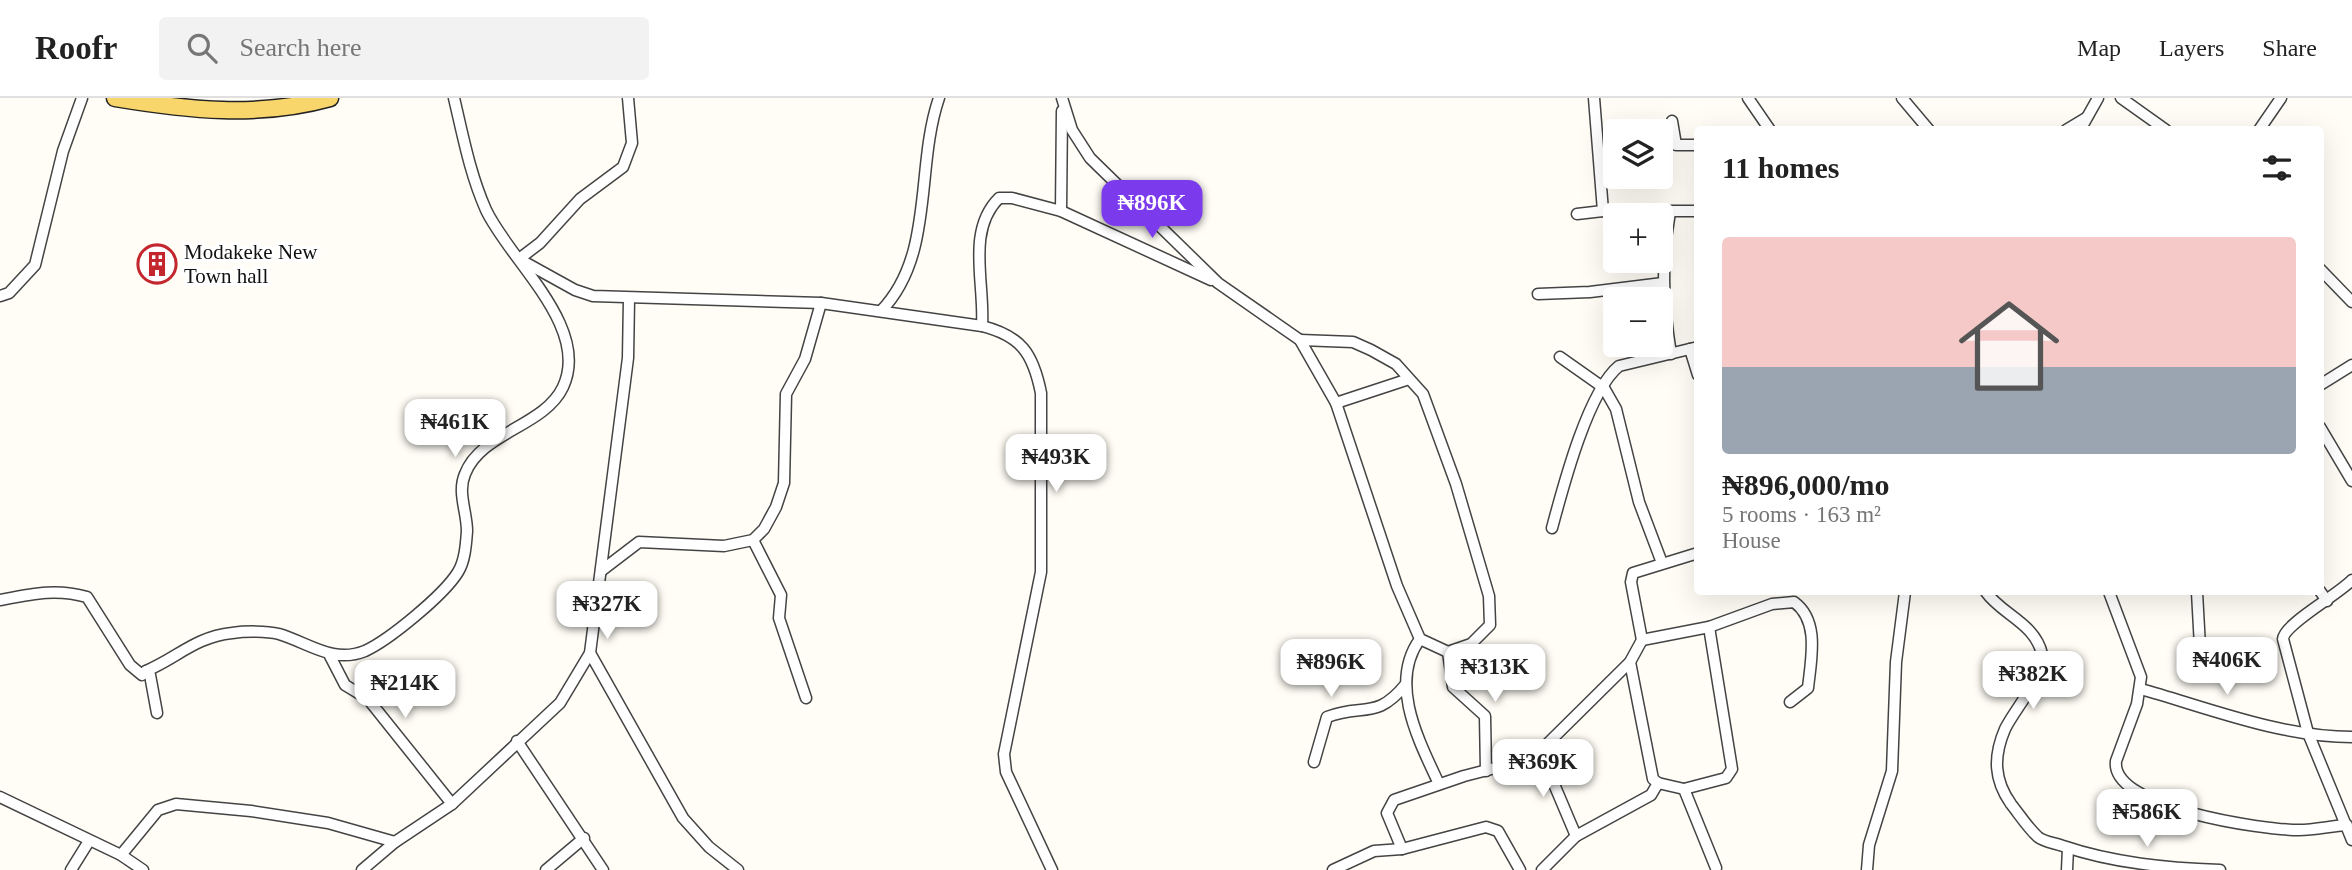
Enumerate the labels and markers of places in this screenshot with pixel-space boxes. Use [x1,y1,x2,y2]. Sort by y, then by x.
pin: ₦896K [1103,180,1201,240]
place label: Modakeke New Town hall [184,240,318,288]
building icon: Modakeke New Town hall [136,243,178,285]
pin: ₦461K [406,400,504,459]
pin: ₦493K [1007,434,1105,494]
pin: ₦327K [558,582,656,641]
pin: ₦406K [2178,638,2276,697]
pin: ₦896K [1282,640,1380,699]
pin: ₦313K [1446,644,1544,704]
pin: ₦382K [1984,652,2082,711]
pin: ₦214K [356,660,454,720]
pin: ₦369K [1494,740,1592,799]
pin: ₦586K [2098,790,2196,849]

